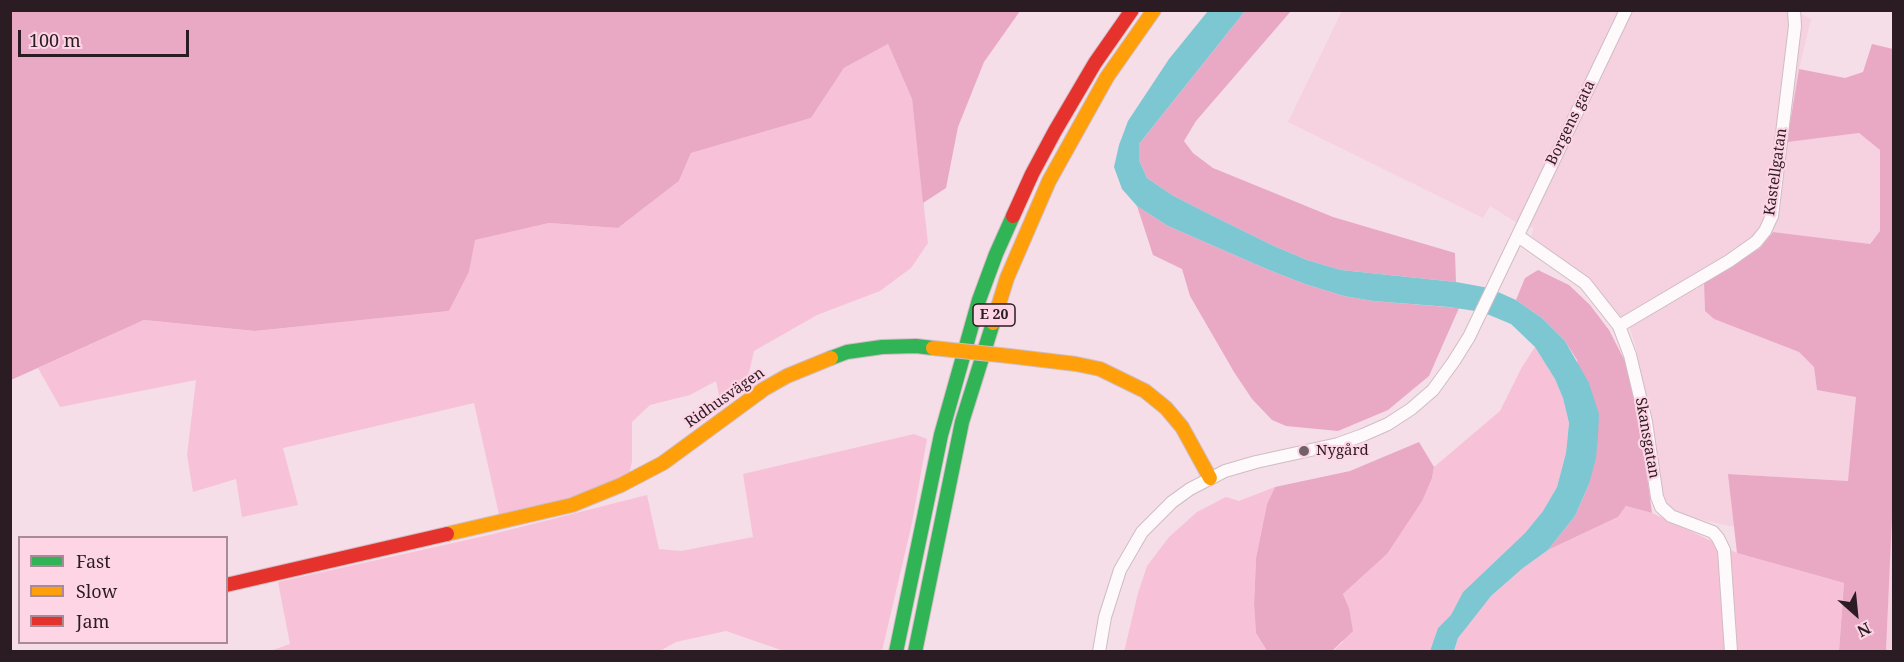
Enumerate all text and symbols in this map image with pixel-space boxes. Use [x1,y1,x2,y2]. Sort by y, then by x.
scale bar [21,18,192,56]
text: 100 m [29,28,81,52]
street label: Borgens gata [1543,78,1599,168]
street label: Kastellgatan [1761,127,1791,217]
road number: E 20 [973,304,1015,326]
street label: Ridhusvägen [682,364,768,432]
street label: Skansgatan [1631,396,1663,480]
place label: Nygård [1316,442,1369,460]
marker: Nygård [1297,444,1311,458]
legend [18,536,228,644]
text: Fast [76,549,111,573]
text: Slow [76,579,117,603]
north arrow [1826,584,1886,644]
text: Jam [76,609,110,633]
text: N [1854,617,1875,643]

